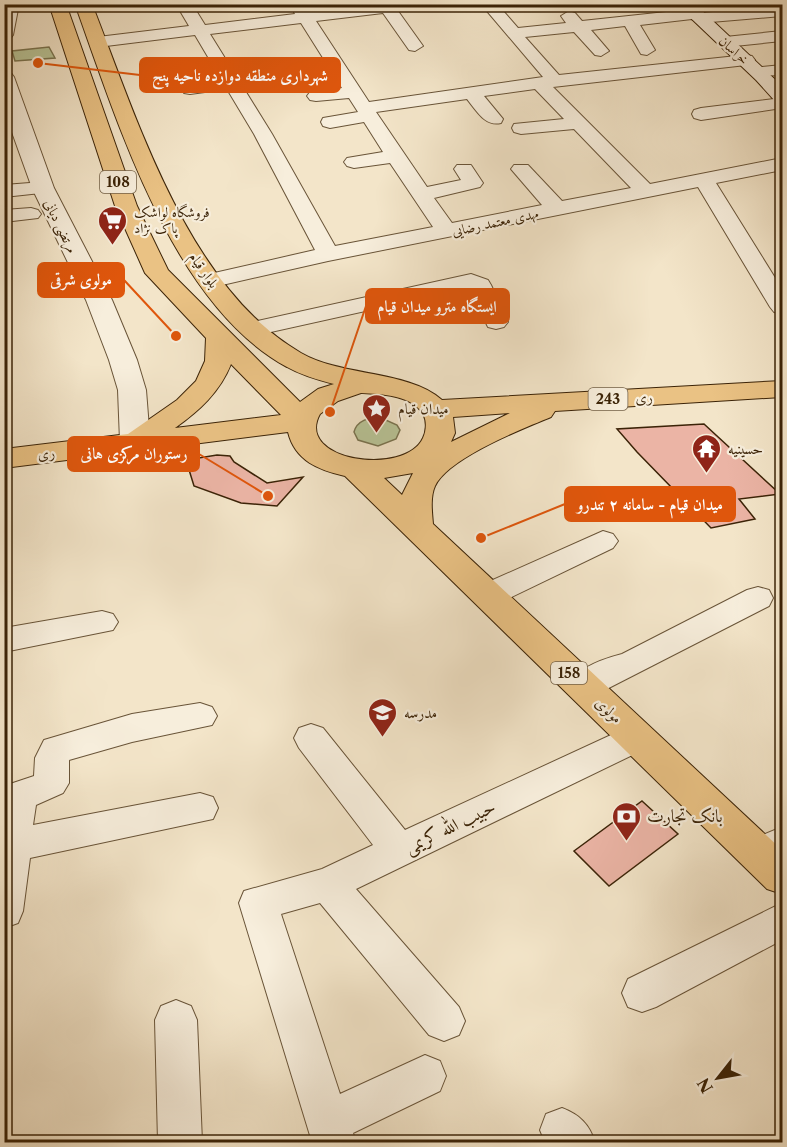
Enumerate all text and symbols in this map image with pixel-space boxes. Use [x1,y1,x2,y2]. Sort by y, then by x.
street label: خراسان [715,32,753,68]
callout: شهرداری منطقه دوازده ناحیه پنج [140,58,340,92]
text: شهرداری منطقه دوازده ناحیه پنج [152,65,328,90]
road number: 108 [100,171,136,193]
street label: مرتضی دیانی [39,196,82,256]
place label: فروشگاه لواشک پاک نژاد [134,203,210,239]
supermarket icon: فروشگاه لواشک پاک نژاد [97,204,129,246]
street label: مهدی معتمد رضایی [450,204,540,241]
street label: بلوار قیام [182,248,223,294]
callout: مولوی شرقی [38,263,124,297]
text: مولوی شرقی [49,269,112,291]
callout: ایستگاه مترو میدان قیام [366,289,509,323]
text: ایستگاه مترو میدان قیام [377,296,497,321]
street label: ری [635,387,653,407]
road number: 243 [588,388,628,410]
place icon: میدان قیام [361,392,393,434]
place label: میدان قیام [398,399,449,422]
temple icon: حسینیه [691,432,723,474]
callout: رستوران مرکزی هانی [68,437,199,471]
place label: حسینیه [728,439,763,458]
street label: ری [36,443,56,463]
text: رستوران مرکزی هانی [79,443,188,465]
callout: میدان قیام - سامانه ۲ تندرو [565,487,735,521]
text: میدان قیام - سامانه ۲ تندرو [575,494,723,519]
road number: 158 [551,662,587,684]
street label: مولوی [591,693,627,727]
school or university icon: مدرسه [367,696,399,738]
place label: مدرسه [404,703,437,722]
street label: حبیب الله کریمی [400,793,499,859]
bank icon: بانک تجارت [610,800,642,842]
place label: بانک تجارت [647,805,723,827]
north arrow [688,1048,748,1108]
text: N [693,1075,717,1097]

